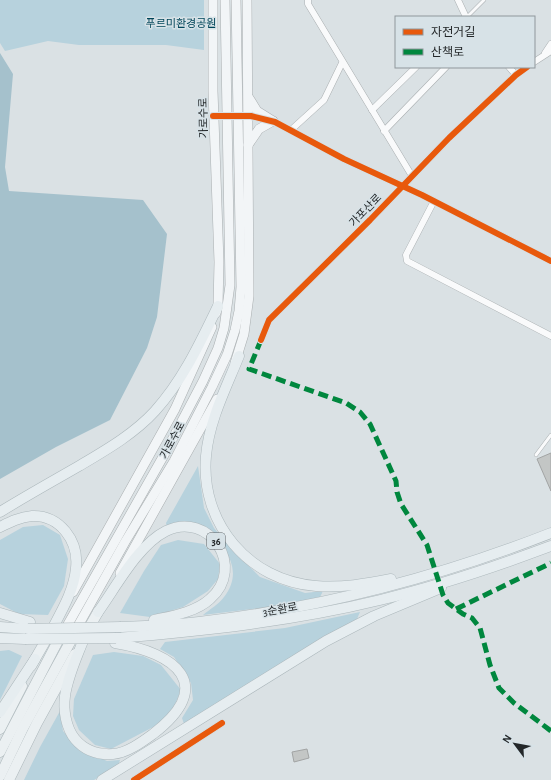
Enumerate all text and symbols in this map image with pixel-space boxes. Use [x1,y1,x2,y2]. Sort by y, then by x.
legend [395,16,535,68]
park label: 푸르미환경공원 [146,17,216,29]
text: 자전거길 [431,26,475,38]
text: 산책로 [431,46,464,58]
street label: 가로수로 [198,98,209,138]
street label: 가포산로 [347,192,383,229]
street label: 가로수로 [158,420,187,461]
road number: 36 [207,533,225,549]
street label: 3순환로 [262,600,298,618]
north arrow [495,724,535,764]
text: N [500,733,514,745]

